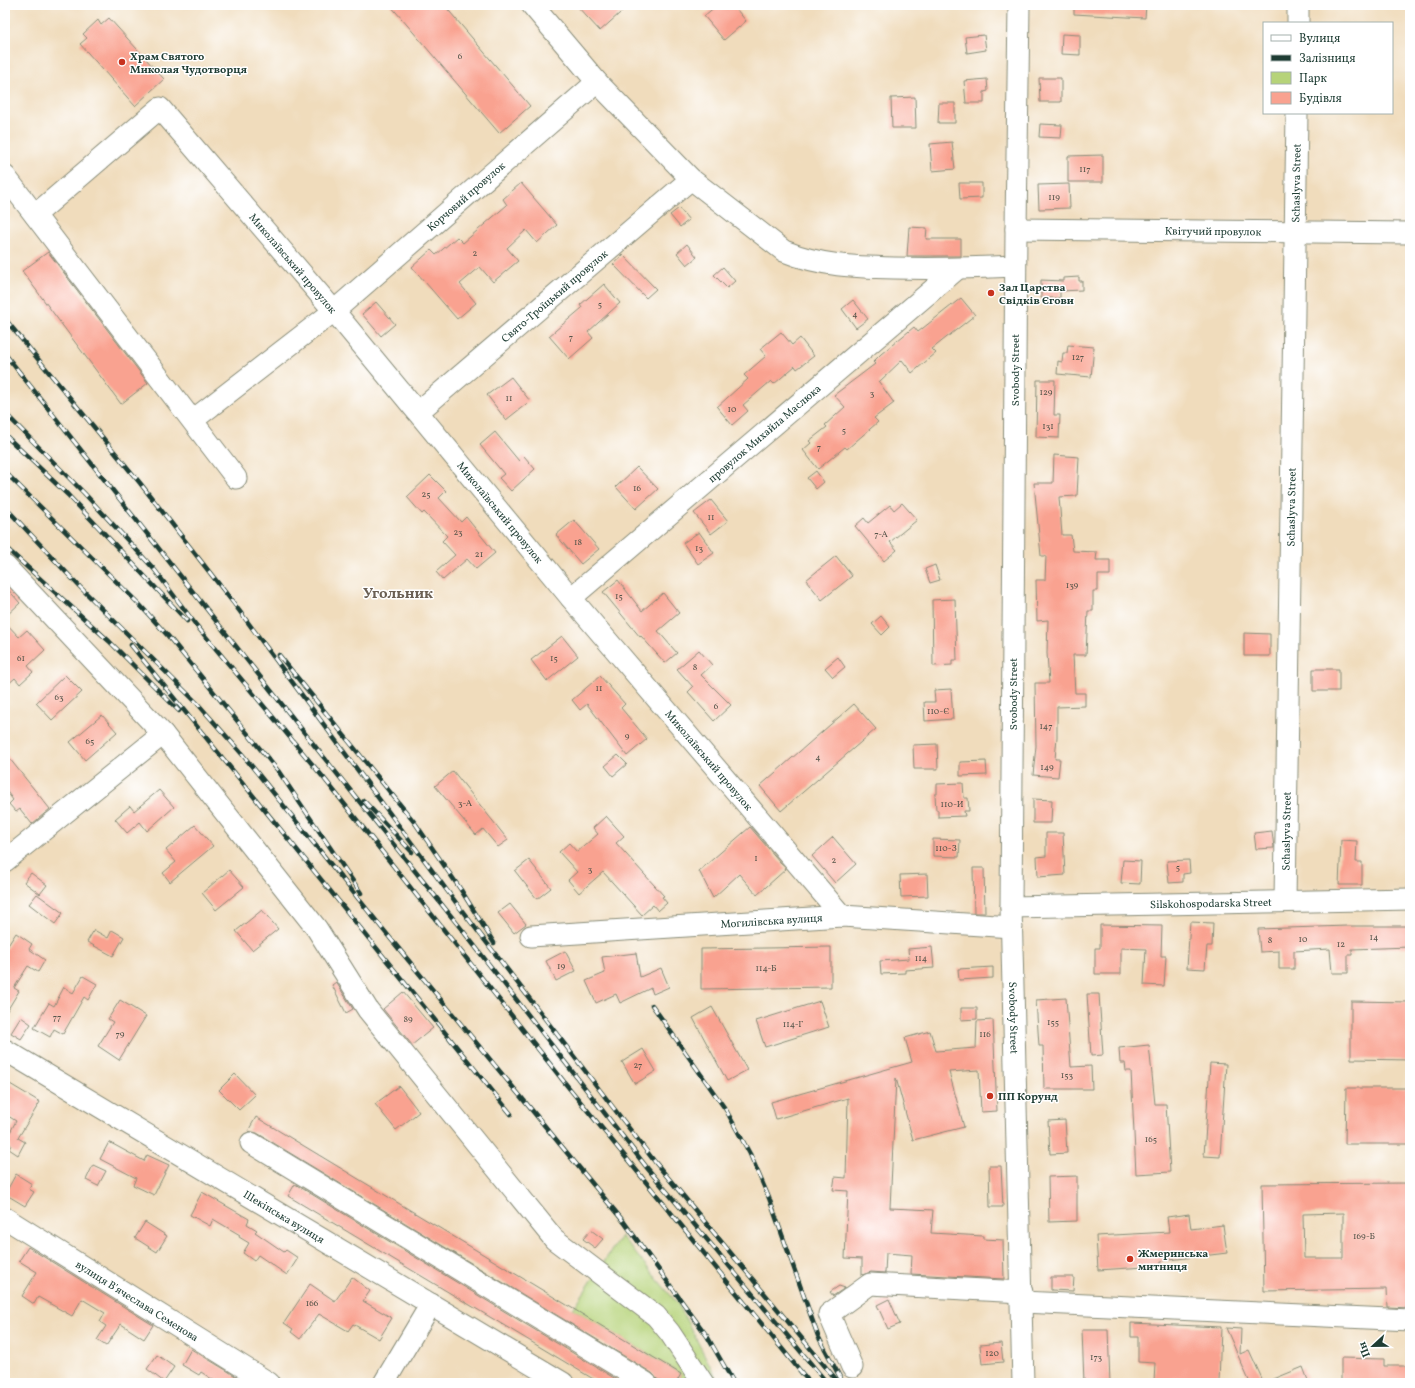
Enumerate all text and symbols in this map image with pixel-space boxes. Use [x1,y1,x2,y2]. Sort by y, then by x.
legend [1263,22,1393,114]
text: Вулиця [1299,31,1340,47]
place label: Храм Святого Миколая Чудотворця [130,50,247,78]
house number: 6 [458,50,463,63]
text: Залізниця [1299,51,1355,67]
marker: Храм Святого Миколая Чудотворця [117,57,127,67]
text: Парк [1299,71,1327,87]
text: Будівля [1299,91,1342,107]
street label: Schaslyva Street [1289,143,1306,223]
street label: Корчовий провулок [424,159,509,236]
house number: 117 [1079,163,1091,176]
house number: 119 [1048,191,1060,204]
street label: Миколаївський провулок [245,211,339,318]
street label: Квітучий провулок [1165,225,1261,240]
house number: 2 [473,247,478,260]
street label: Свято-Троїцький провулок [499,247,612,347]
place label: Зал Царства Свідків Єгови [999,281,1074,309]
marker: Зал Царства Свідків Єгови [986,288,996,298]
house number: 5 [598,298,602,311]
house number: 4 [852,308,858,321]
house number: 7 [569,331,573,344]
street label: Svobody Street [1009,334,1024,406]
house number: 127 [1072,351,1084,364]
street label: провулок Михайла Маслюка [706,382,825,487]
house number: 129 [1040,386,1053,399]
house number: 3 [870,387,875,400]
house number: 11 [506,392,512,405]
house number: 10 [728,403,737,416]
house number: 131 [1042,420,1054,433]
house number: 5 [842,424,846,437]
house number: 7 [817,441,821,454]
street label: Миколаївський провулок [453,459,546,567]
street label: Schaslyva Street [1284,467,1301,547]
house number: 16 [633,482,641,495]
house number: 25 [421,488,431,501]
house number: 11 [708,511,714,524]
house number: 23 [453,526,463,539]
house number: 7-А [874,528,888,541]
house number: 18 [574,536,582,549]
house number: 13 [695,542,703,555]
house number: 21 [475,548,483,561]
house number: 139 [1066,579,1079,592]
district label: Угольник [363,584,433,605]
house number: 15 [615,590,623,603]
house number: 61 [17,652,25,665]
house number: 15 [550,652,558,665]
street label: Svobody Street [1007,658,1022,730]
house number: 8 [693,661,698,674]
house number: 11 [596,682,602,695]
house number: 63 [54,691,64,704]
house number: 6 [714,700,719,713]
house number: 110-Є [927,705,950,718]
street label: Миколаївський провулок [661,708,755,815]
house number: 147 [1039,720,1053,733]
house number: 9 [625,730,630,743]
house number: 65 [86,735,94,748]
house number: 4 [815,751,821,764]
house number: 149 [1040,761,1054,774]
street label: Schaslyva Street [1279,791,1296,871]
house number: 3-А [458,797,473,810]
house number: 110-И [941,798,964,811]
house number: 110-З [935,842,957,855]
house number: 1 [754,852,758,865]
house number: 2 [832,854,837,867]
house number: 5 [1176,861,1180,874]
house number: 3 [588,863,593,876]
street label: Silskohospodarska Street [1150,896,1272,913]
street label: Могилівська вулиця [720,911,823,933]
house number: 14 [1370,931,1378,944]
house number: 10 [1299,933,1308,946]
house number: 8 [1268,934,1273,947]
house number: 12 [1337,938,1345,951]
house number: 114 [915,952,927,965]
house number: 19 [557,960,565,973]
house number: 114-Б [755,962,777,975]
street label: Svobody Street [1004,982,1021,1054]
house number: 77 [53,1011,61,1024]
house number: 89 [403,1013,413,1026]
house number: 155 [1047,1016,1059,1029]
house number: 114-Г [783,1018,803,1031]
house number: 79 [116,1028,125,1041]
house number: 116 [979,1028,991,1041]
house number: 27 [634,1059,642,1072]
house number: 153 [1061,1069,1074,1082]
place label: ПП Корунд [998,1090,1058,1105]
marker: ПП Корунд [985,1091,995,1101]
house number: 165 [1145,1133,1157,1146]
street label: Шекінська вулиця [240,1188,327,1248]
house number: 169-Б [1353,1230,1375,1243]
place label: Жмеринська митниця [1138,1247,1208,1275]
marker: Жмеринська митниця [1125,1254,1135,1264]
street label: вулиця В'ячеслава Семенова [72,1258,201,1346]
house number: 166 [306,1297,319,1310]
north arrow [1353,1326,1393,1366]
text: Пн [1355,1339,1375,1359]
house number: 120 [985,1347,999,1360]
house number: 173 [1090,1351,1102,1364]

